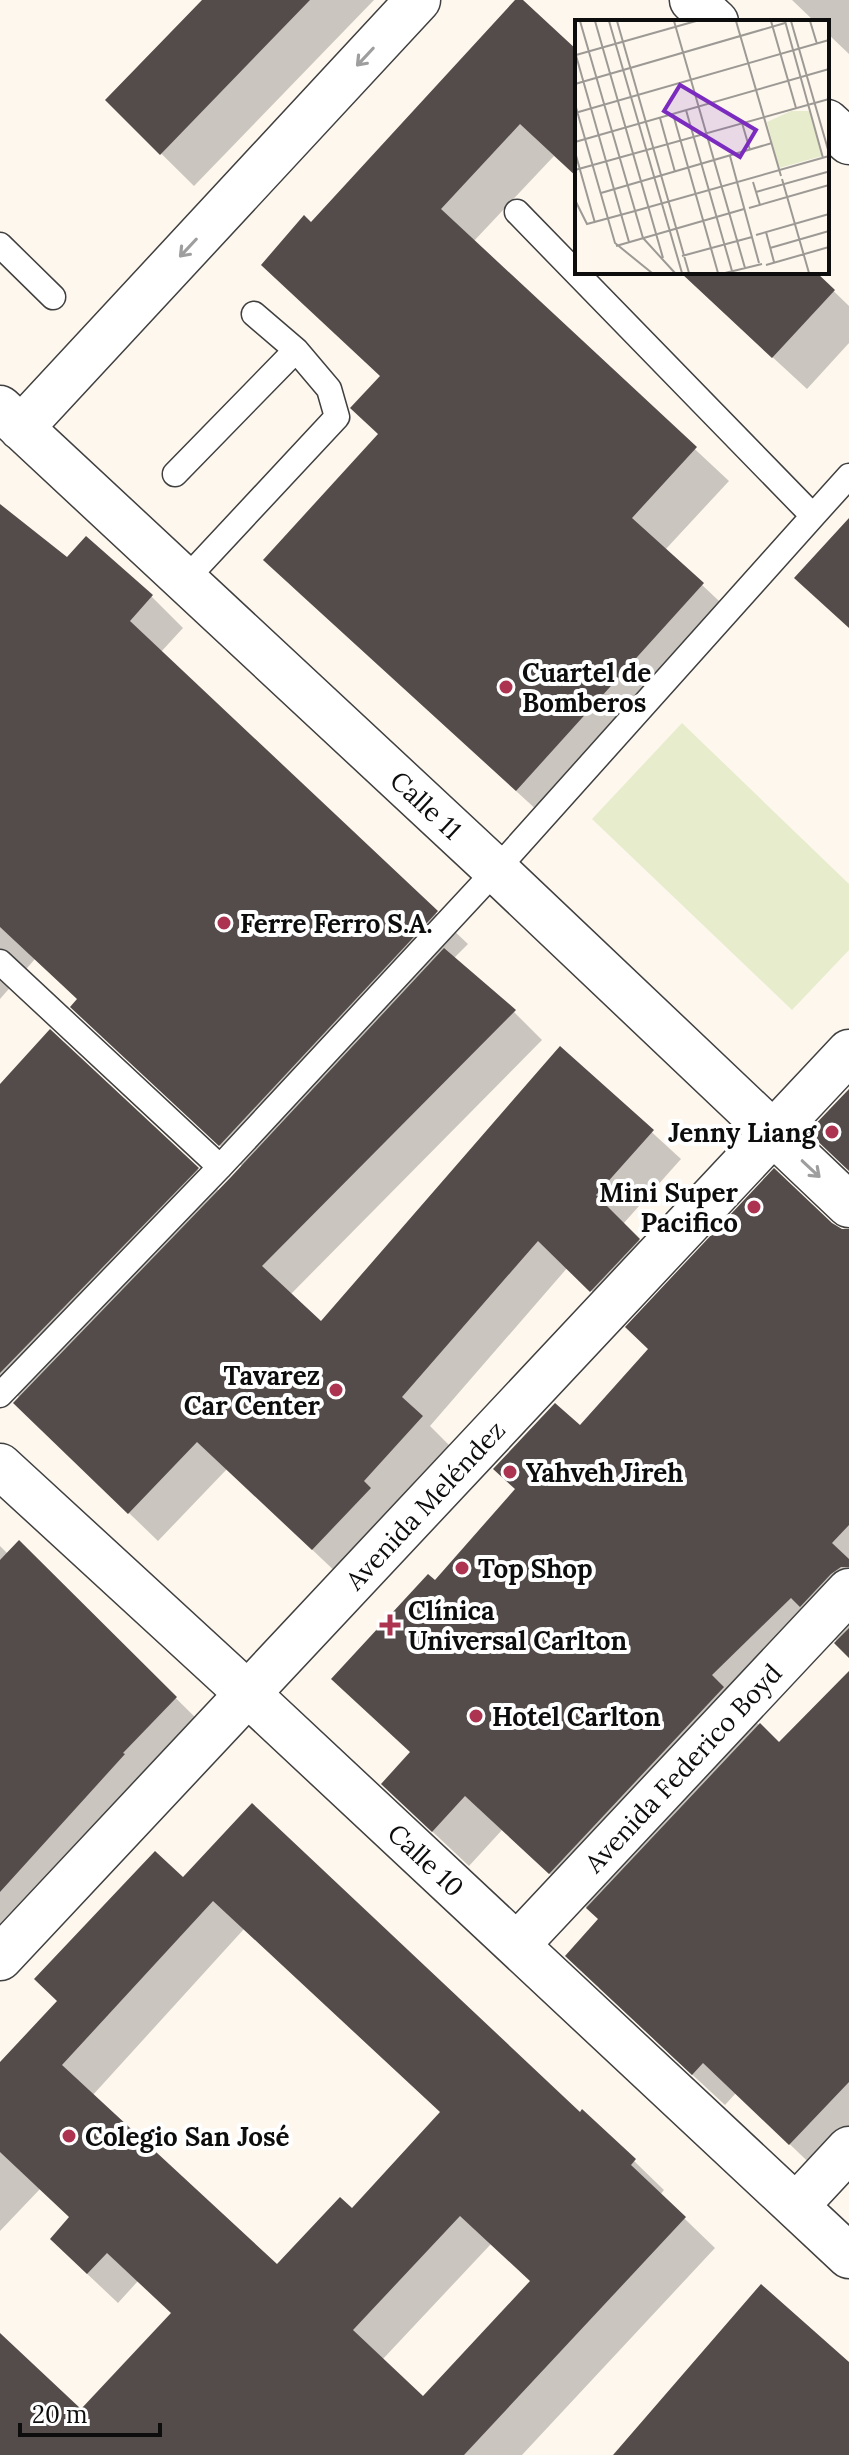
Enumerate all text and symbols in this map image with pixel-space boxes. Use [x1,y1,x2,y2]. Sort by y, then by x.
inset map [575,20,829,274]
one-way arrow [356,47,375,67]
one-way arrow [180,237,198,257]
place label: Cuartel de Bomberos [522,656,651,719]
marker: Cuartel de Bomberos [497,678,515,696]
street label: Calle 11 [383,764,469,846]
place label: Ferre Ferro S.A. [240,907,433,940]
marker: Ferre Ferro S.A. [215,914,233,932]
place label: Jenny Liang [668,1116,818,1149]
marker: Jenny Liang [823,1123,841,1141]
one-way arrow [801,1160,821,1179]
place label: Mini Super Pacifico [599,1176,739,1239]
marker: Mini Super Pacifico [745,1198,763,1216]
place label: Tavarez Car Center [184,1359,321,1422]
marker: Tavarez Car Center [327,1381,345,1399]
street label: Avenida Meléndez [337,1414,512,1597]
place label: Yahveh Jireh [526,1456,683,1489]
marker: Yahveh Jireh [501,1463,519,1481]
place label: Top Shop [478,1552,593,1585]
marker: Top Shop [453,1559,471,1577]
place label: Clínica Universal Carlton [408,1594,627,1657]
marker: Clínica Universal Carlton [379,1614,401,1636]
street label: Avenida Federico Boyd [577,1657,788,1880]
place label: Hotel Carlton [492,1700,661,1733]
marker: Hotel Carlton [467,1707,485,1725]
street label: Calle 10 [381,1816,471,1904]
place label: Colegio San José [85,2120,290,2153]
marker: Colegio San José [60,2127,78,2145]
scale bar [20,2387,160,2437]
text: 20 m [32,2399,88,2430]

